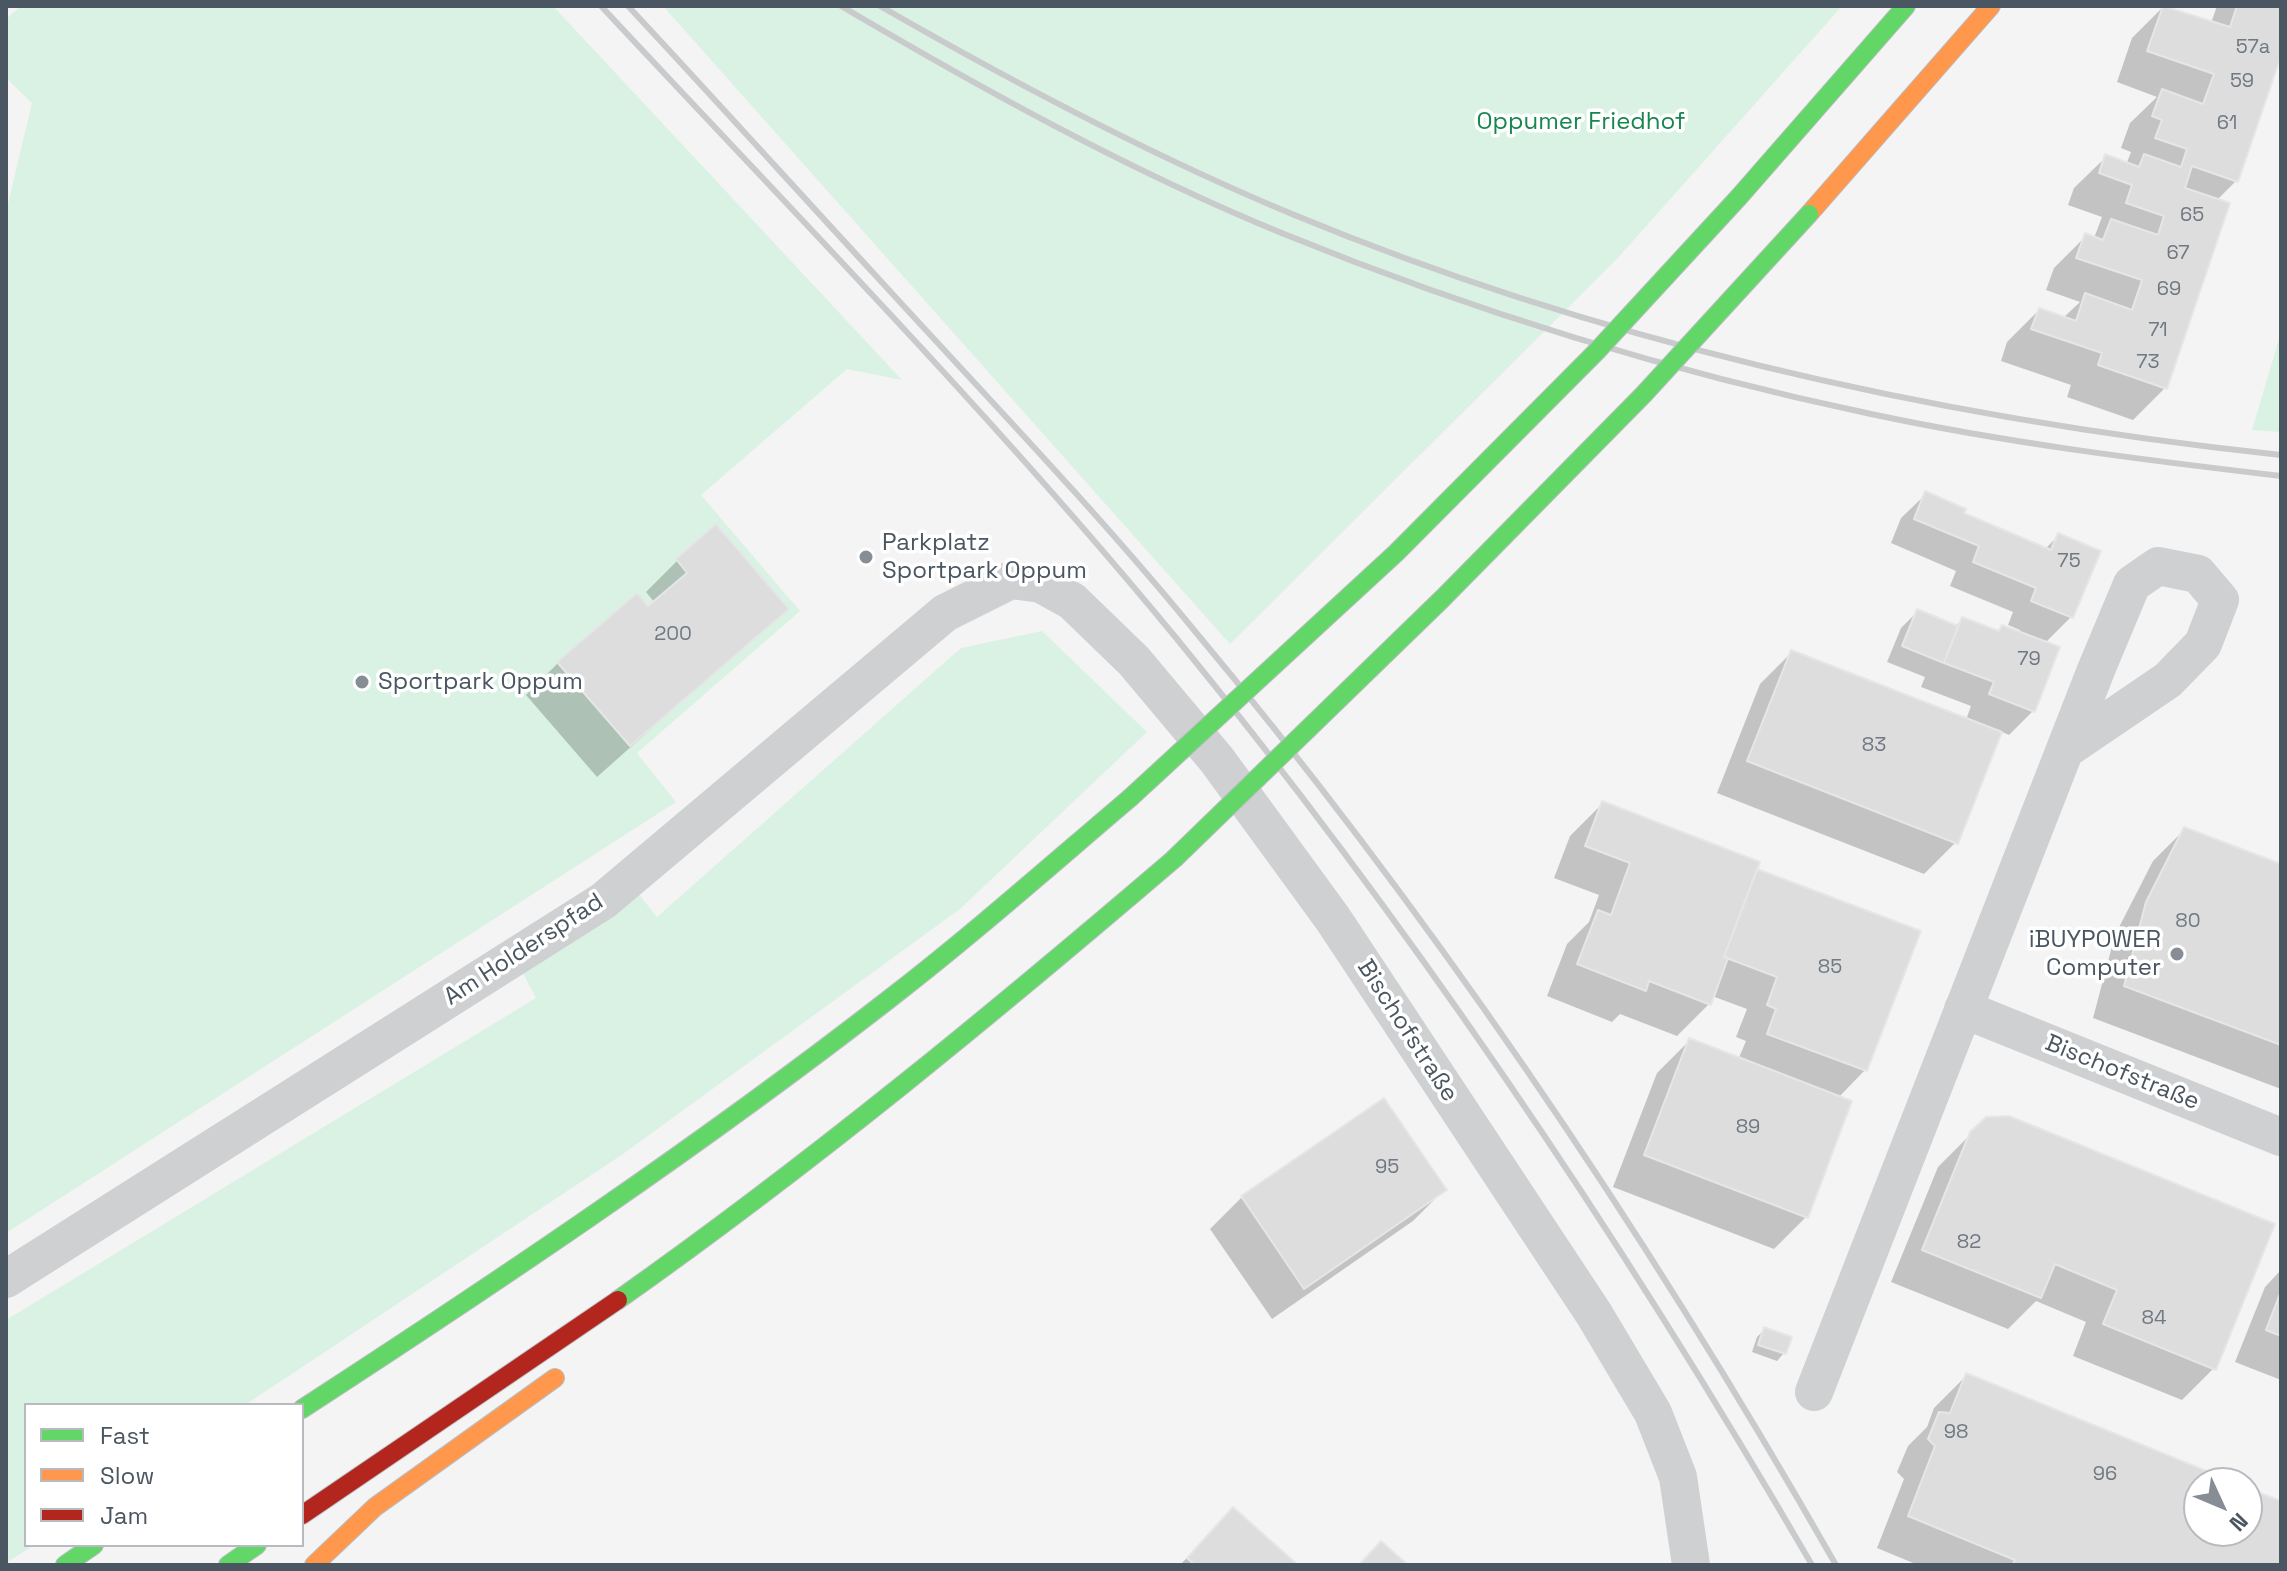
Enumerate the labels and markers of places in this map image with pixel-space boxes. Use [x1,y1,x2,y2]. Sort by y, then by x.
place label: Parkplatz Sportpark Oppum [882,529,1087,585]
marker: Parkplatz Sportpark Oppum [857,548,875,566]
place label: Sportpark Oppum [378,668,583,696]
marker: Sportpark Oppum [353,673,371,691]
place label: iBUYPOWER Computer [2029,926,2161,982]
marker: iBUYPOWER Computer [2168,945,2186,963]

